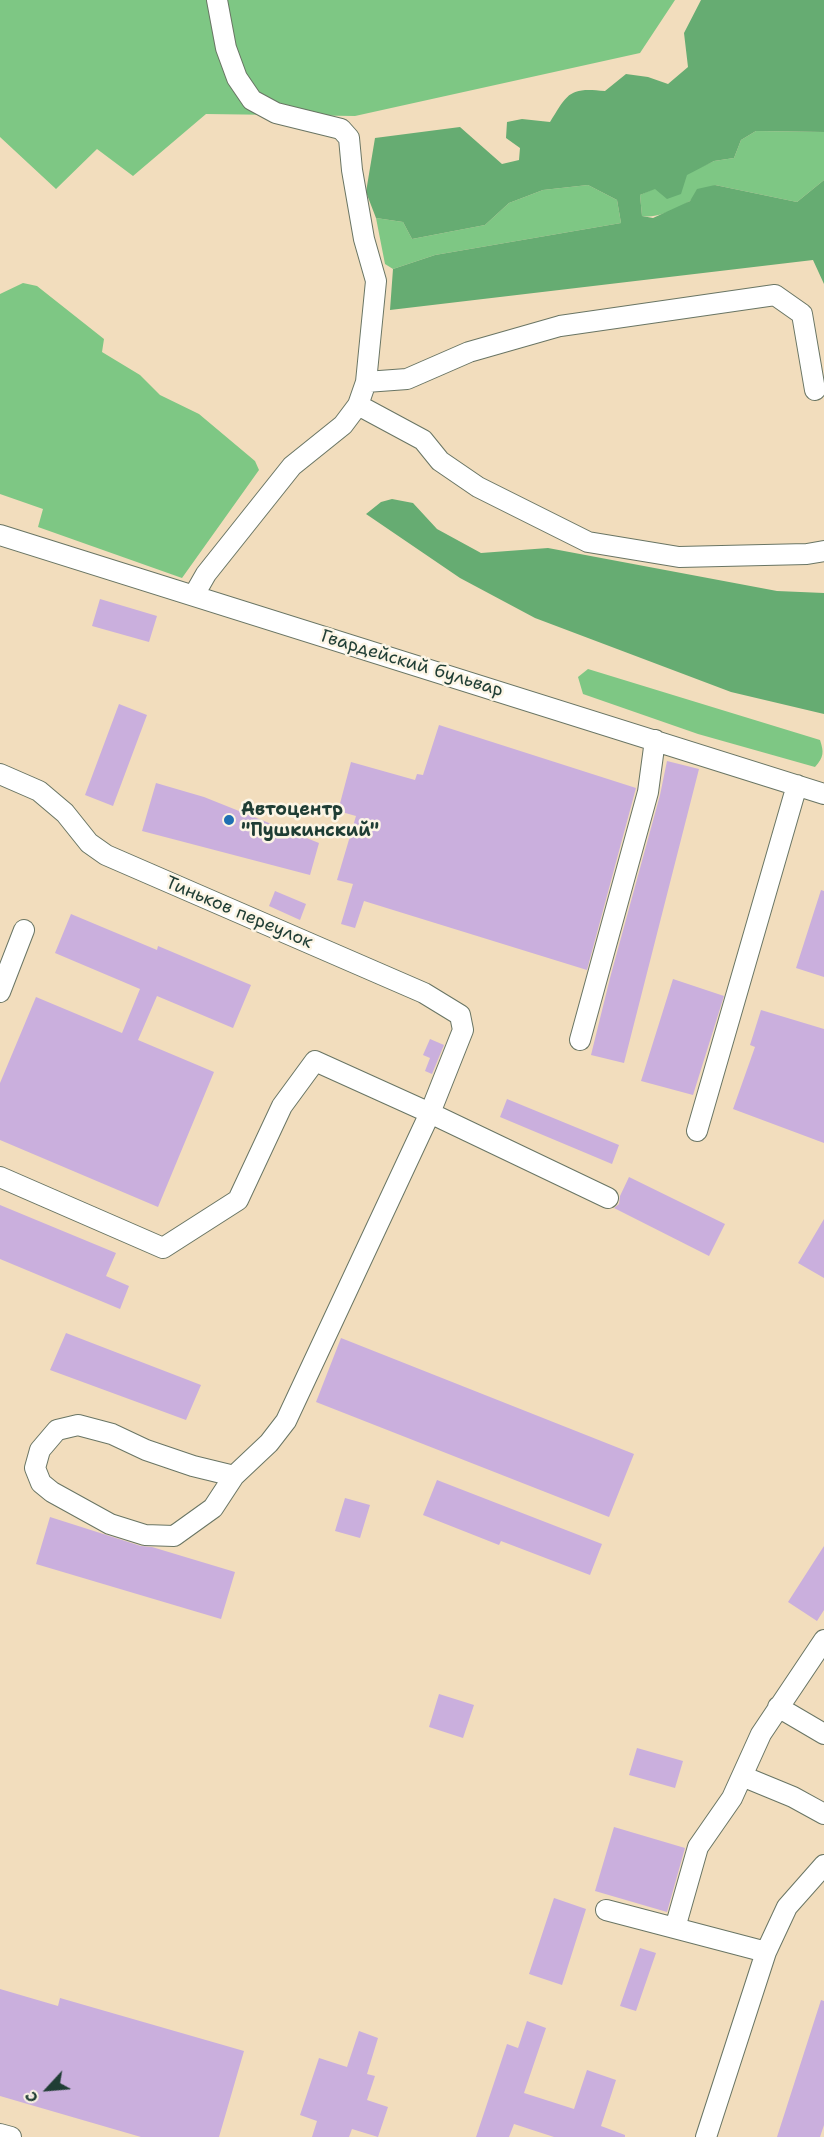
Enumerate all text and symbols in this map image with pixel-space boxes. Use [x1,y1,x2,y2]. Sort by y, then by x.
street label: Гвардейский бульвар [318,626,506,702]
place label: Автоцентр "Пушкинский" [241,799,379,842]
marker: Автоцентр "Пушкинский" [222,813,236,827]
street label: Тиньков переулок [162,872,316,954]
north arrow [18,2059,78,2119]
text: С [20,2088,43,2106]

